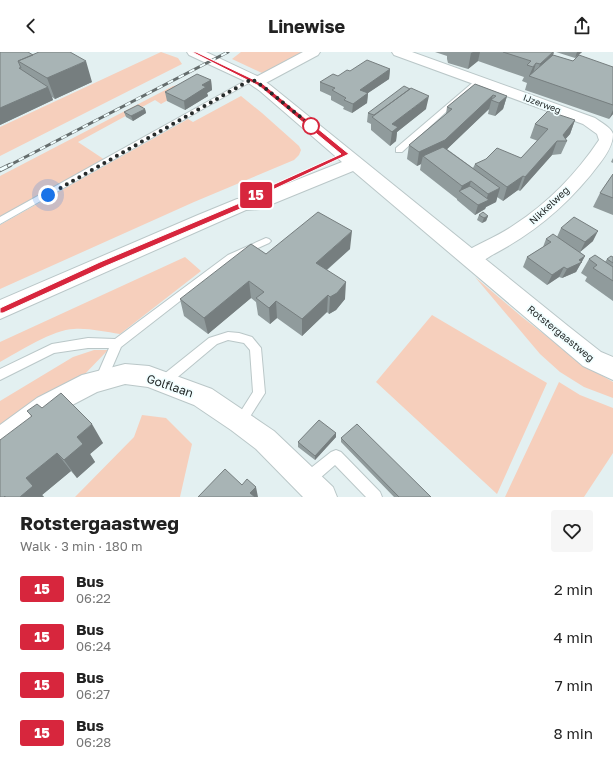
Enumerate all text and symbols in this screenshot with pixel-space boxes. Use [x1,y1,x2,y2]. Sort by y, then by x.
icon: back [20,15,42,37]
text: Linewise [268,15,345,37]
icon: share [571,15,593,37]
street label: IJzerweg [522,92,563,115]
unlabelled marker [302,117,320,135]
line badge: 15 [238,182,274,208]
street label: Nikkelweg [527,183,571,227]
your location [38,185,58,205]
text: 15 [248,186,264,203]
street label: Rotstergaastweg [525,302,597,364]
street label: Golflaan [145,371,195,401]
button: heart [551,510,593,552]
text: Rotstergaastweg [20,511,179,534]
text: Walk · 3 min · 180 m [20,538,143,554]
text: Bus [76,572,104,590]
text: 15 [34,580,50,597]
text: 2 min [554,580,593,598]
text: 06:22 [76,590,111,606]
text: Bus [76,620,104,638]
text: 15 [34,628,50,645]
text: 4 min [554,628,593,646]
text: 06:24 [76,638,111,654]
text: Bus [76,668,104,686]
text: 15 [34,676,50,693]
text: 7 min [555,676,593,694]
text: 06:27 [76,686,110,702]
text: Bus [76,716,104,734]
text: 15 [34,724,50,741]
text: 8 min [554,724,593,742]
text: 06:28 [76,734,111,750]

